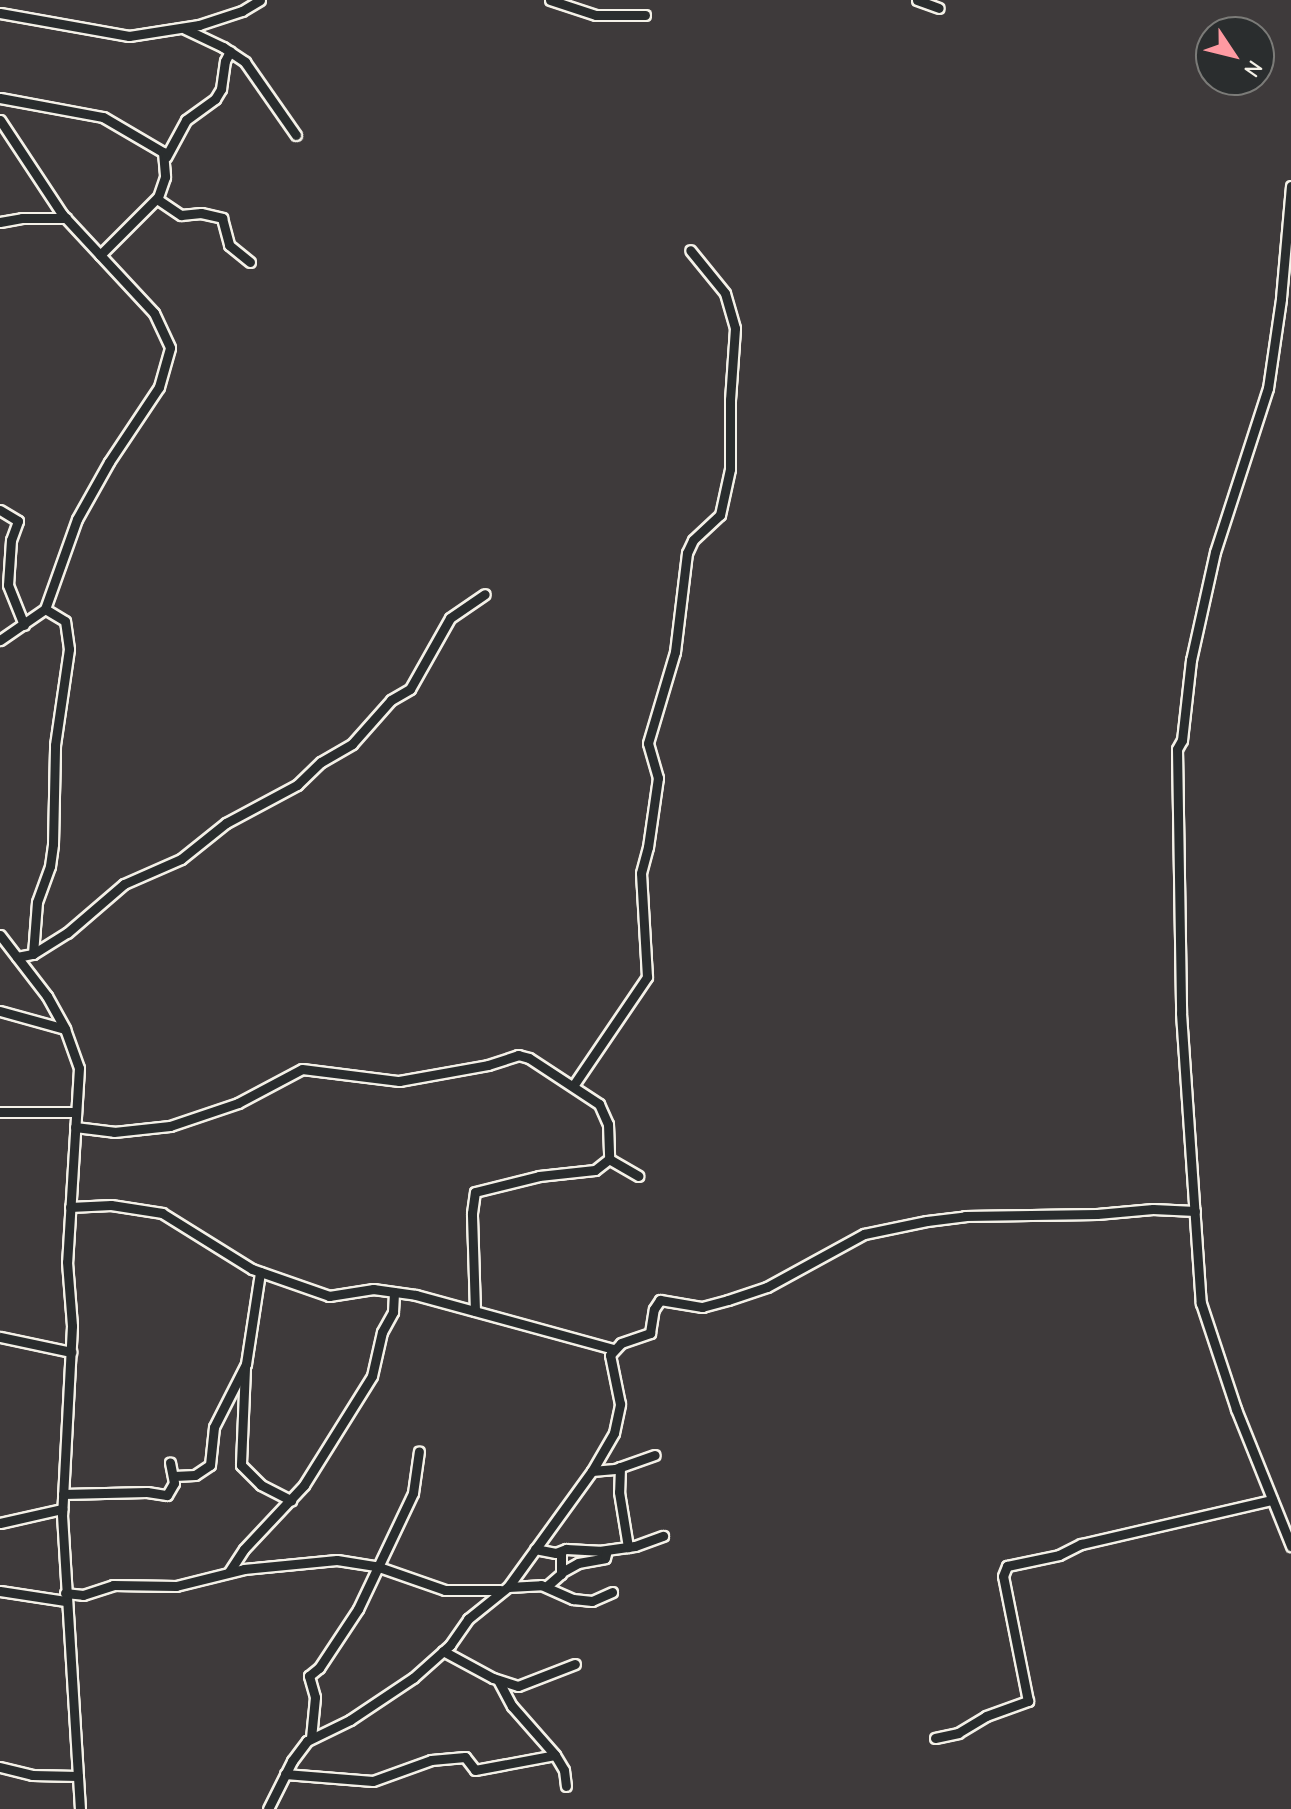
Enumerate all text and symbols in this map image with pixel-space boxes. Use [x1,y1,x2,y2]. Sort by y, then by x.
north arrow [1195,16,1275,96]
text: N [1238,55,1268,82]

